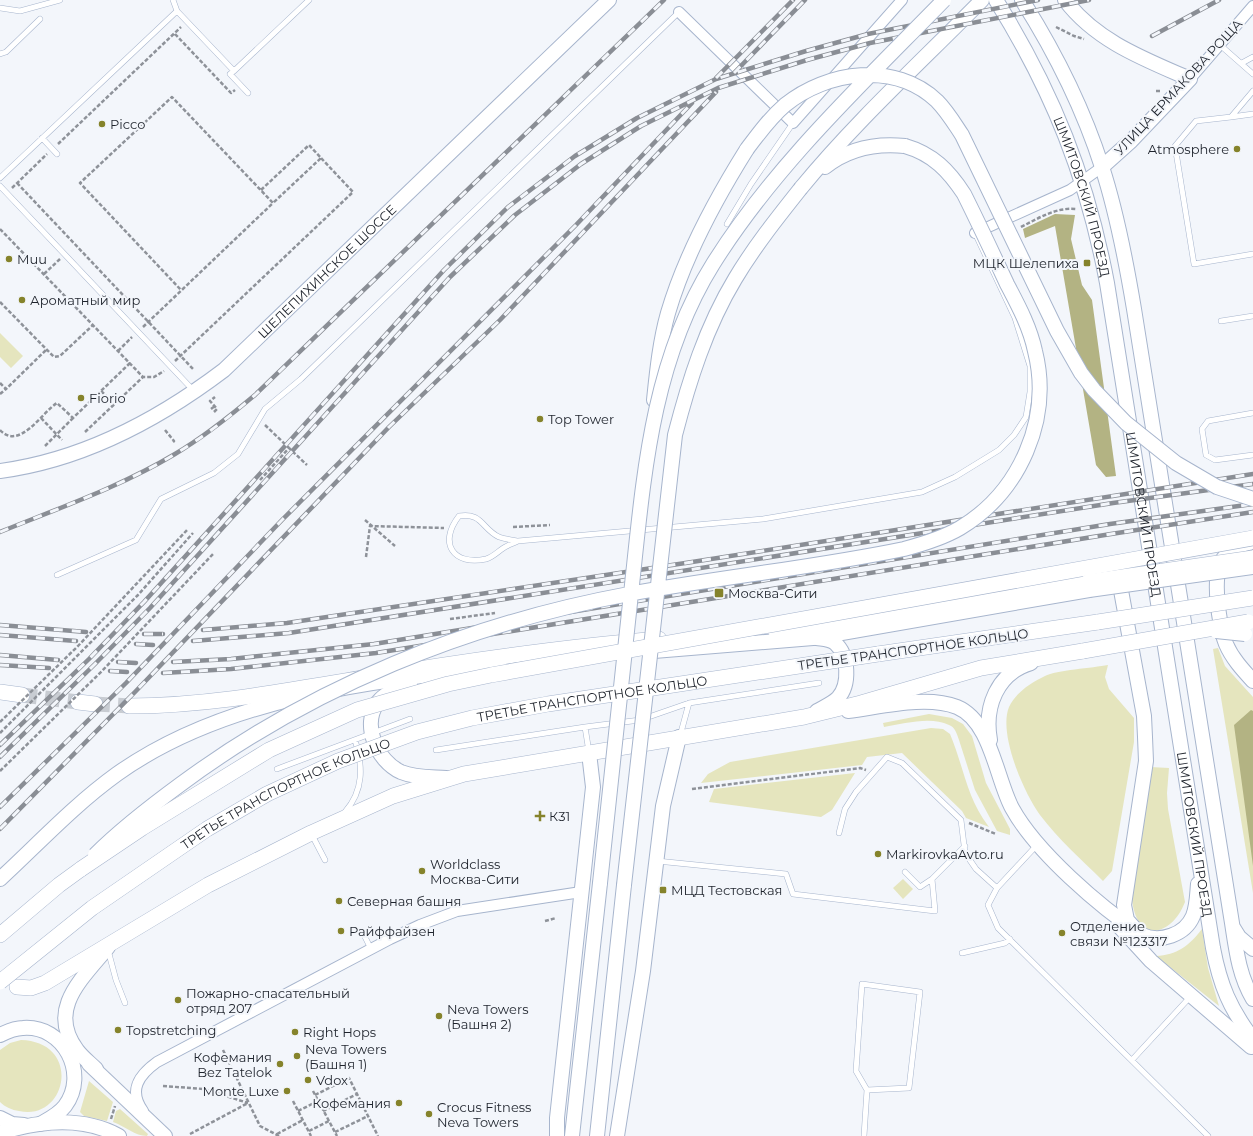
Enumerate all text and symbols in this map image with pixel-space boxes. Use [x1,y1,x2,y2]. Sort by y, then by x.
street label: УЛИЦА ЕРМАКОВА РОЩА [1111,15,1246,158]
street label: ШМИТОВСКИЙ ПРОЕЗД [1050,114,1114,278]
place label: Picco [110,116,145,132]
marker: Picco [97,119,107,129]
place label: Atmosphere [1148,141,1229,157]
marker: Atmosphere [1232,144,1242,154]
street label: ШЕЛЕПИХИНСКОЕ ШОССЕ [254,201,399,341]
place label: Muu [17,251,47,267]
marker: Muu [4,254,14,264]
place label: МЦК Шелепиха [973,255,1079,271]
marker: МЦК Шелепиха [1082,258,1092,268]
place label: Ароматный мир [30,292,140,308]
marker: Ароматный мир [17,295,27,305]
place label: Fiorio [89,390,126,406]
marker: Fiorio [76,393,86,403]
place label: Top Tower [548,411,614,427]
marker: Top Tower [535,414,545,424]
street label: ШМИТОВСКИЙ ПРОЕЗД [1123,430,1165,598]
place label: Москва-Сити [728,585,818,601]
marker: Москва-Сити [713,587,725,599]
street label: ТРЕТЬЕ ТРАНСПОРТНОЕ КОЛЬЦО [797,625,1029,673]
street label: ТРЕТЬЕ ТРАНСПОРТНОЕ КОЛЬЦО [476,672,708,725]
street label: ТРЕТЬЕ ТРАНСПОРТНОЕ КОЛЬЦО [178,734,393,853]
street label: ШМИТОВСКИЙ ПРОЕЗД [1174,750,1216,918]
place label: К31 [549,808,570,824]
marker: К31 [534,810,546,822]
place label: MarkirovkaAvto.ru [886,846,1004,862]
marker: MarkirovkaAvto.ru [873,849,883,859]
place label: Worldclass Москва-Сити [430,856,520,887]
marker: Worldclass Москва-Сити [417,866,427,876]
place label: МЦД Тестовская [671,882,782,898]
marker: МЦД Тестовская [658,885,668,895]
place label: Северная башня [347,893,461,909]
marker: Северная башня [334,896,344,906]
place label: Отделение связи №123317 [1070,918,1168,949]
place label: Райффайзен [349,923,435,939]
marker: Райффайзен [336,926,346,936]
marker: Отделение связи №123317 [1057,928,1067,938]
place label: Пожарно-спасательный отряд 207 [186,985,350,1016]
marker: Пожарно-спасательный отряд 207 [173,995,183,1005]
place label: Neva Towers (Башня 2) [447,1001,528,1032]
marker: Neva Towers (Башня 2) [434,1011,444,1021]
place label: Topstretching [126,1022,216,1038]
place label: Right Hops [303,1024,376,1040]
marker: Topstretching [113,1025,123,1035]
marker: Right Hops [290,1027,300,1037]
place label: Neva Towers (Башня 1) [305,1041,386,1072]
place label: Кофемания Bez Tatelok [193,1049,272,1080]
marker: Neva Towers (Башня 1) [292,1051,302,1061]
marker: Кофемания Bez Tatelok [275,1059,285,1069]
place label: Vdox [316,1072,348,1088]
marker: Vdox [303,1075,313,1085]
place label: Monte Luxe [202,1083,279,1099]
marker: Monte Luxe [282,1086,292,1096]
place label: Кофемания [312,1095,391,1111]
marker: Кофемания [394,1098,404,1108]
place label: Crocus Fitness Neva Towers [437,1099,531,1130]
marker: Crocus Fitness Neva Towers [424,1109,434,1119]

